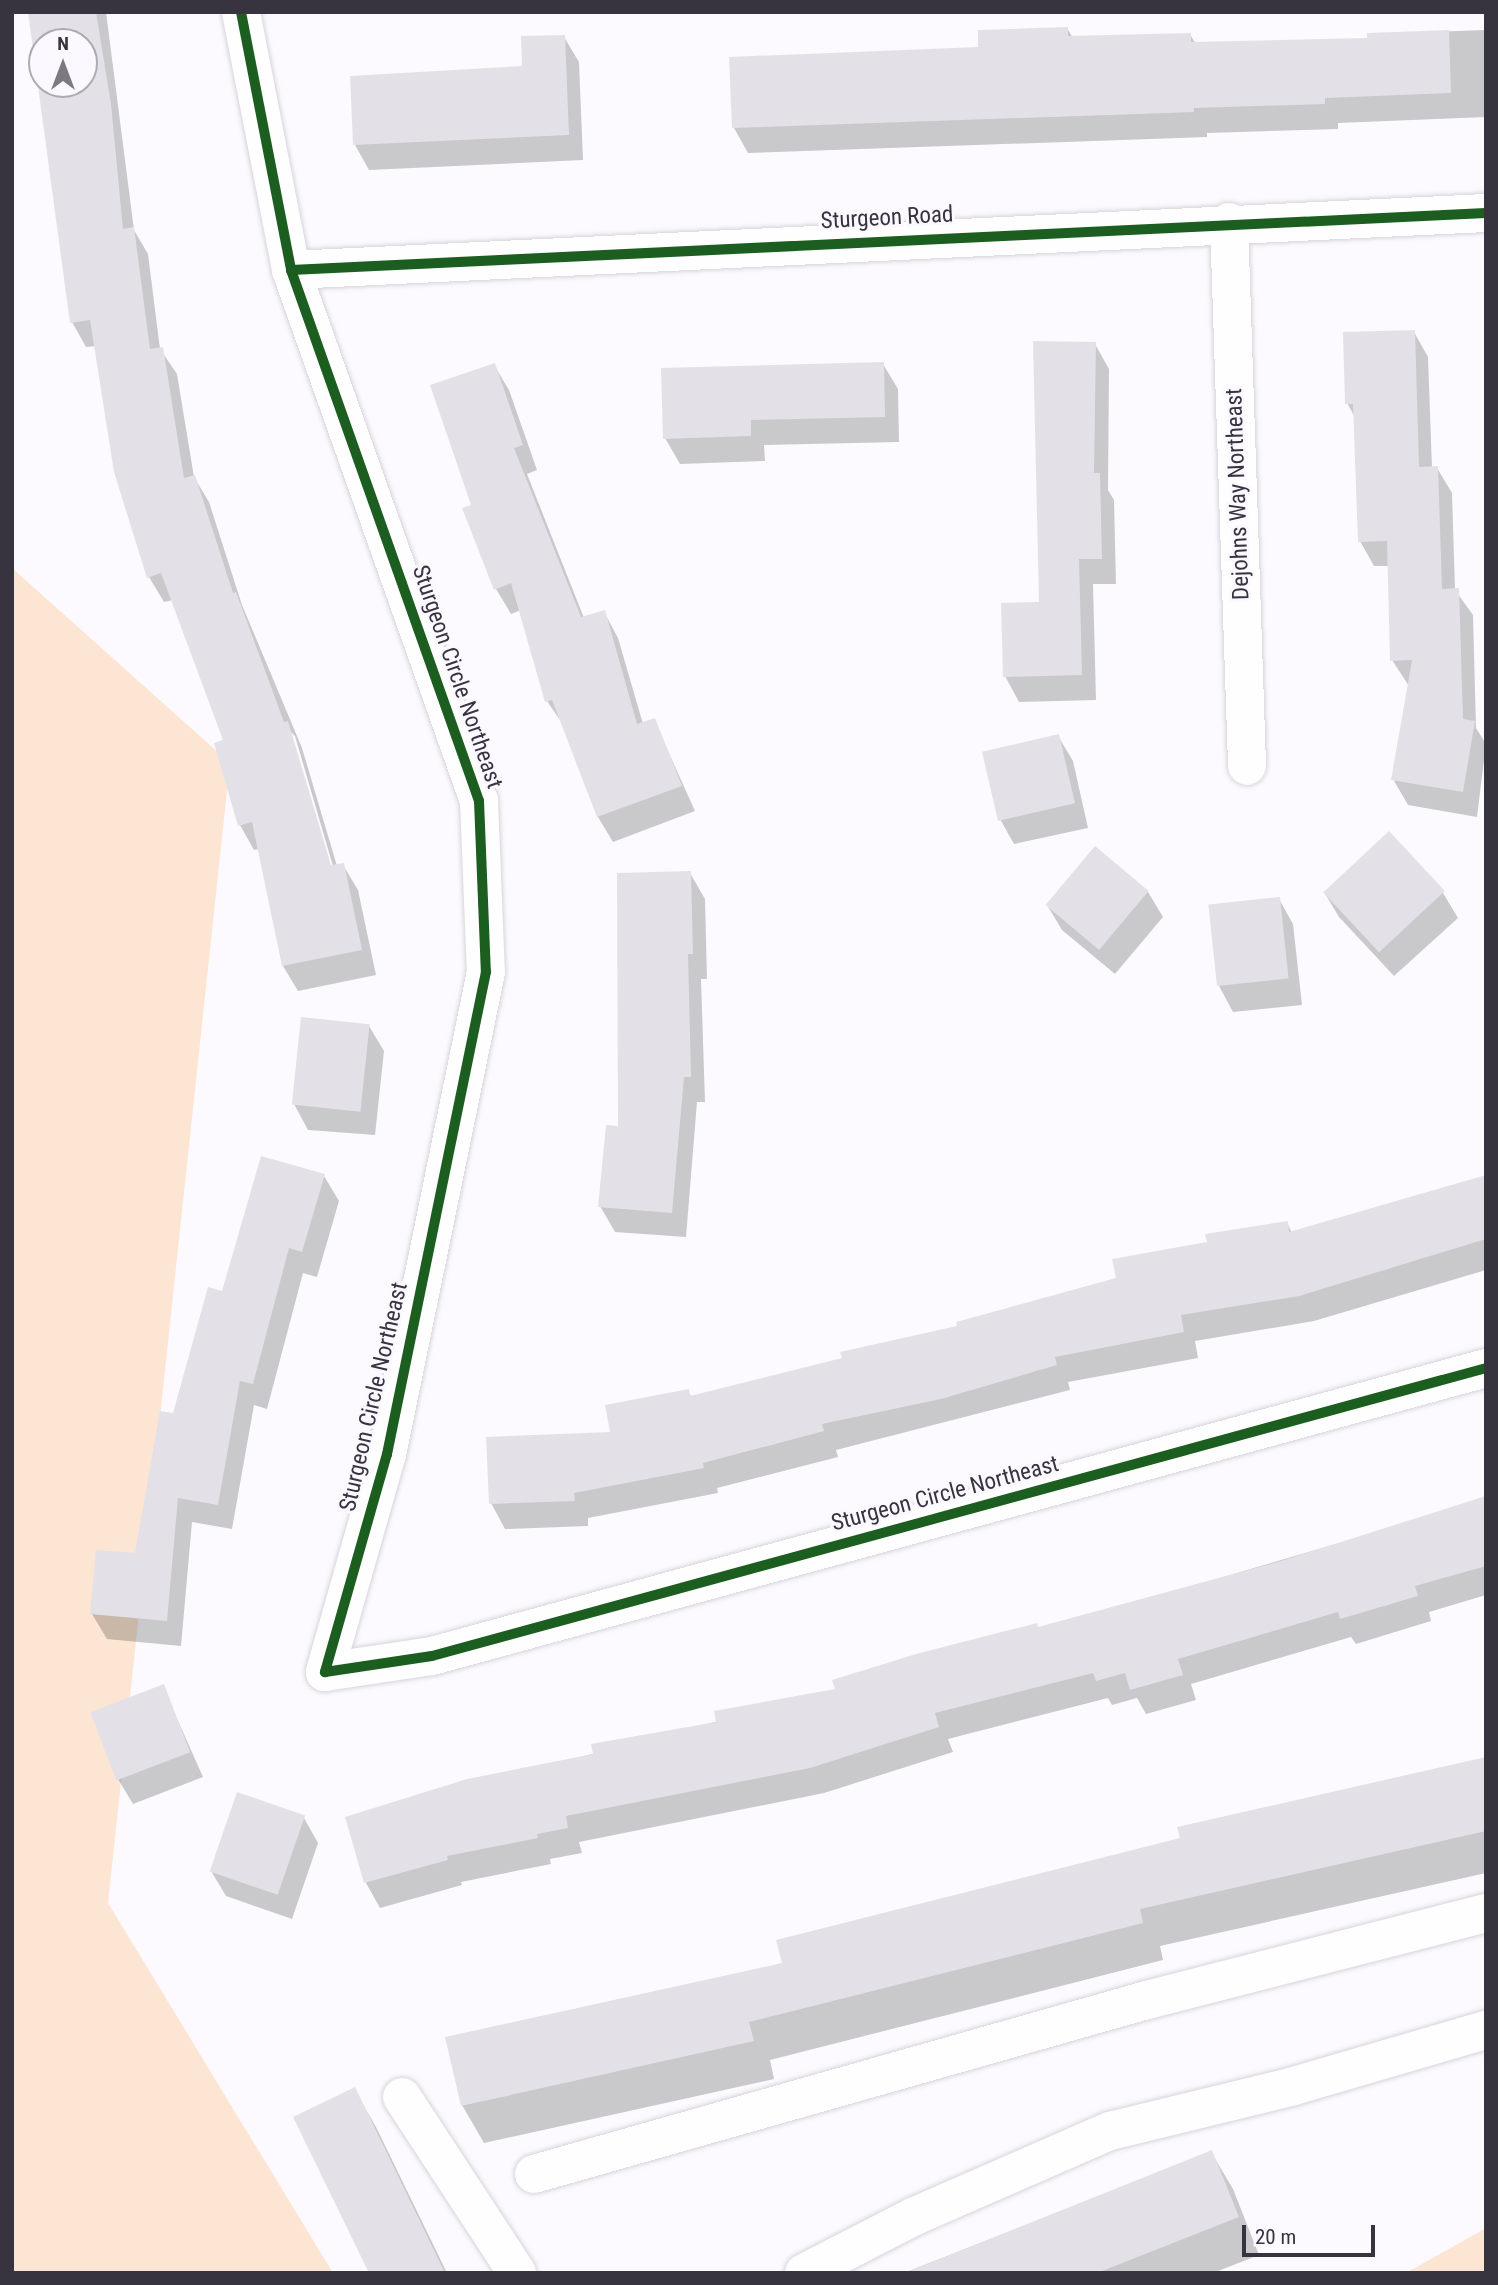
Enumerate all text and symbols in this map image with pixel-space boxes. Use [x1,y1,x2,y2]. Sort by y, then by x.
north arrow [28,28,98,98]
text: N [57,32,69,55]
street label: Sturgeon Road [820,201,954,235]
street label: Dejohns Way Northeast [1221,388,1255,600]
street label: Sturgeon Circle Northeast [406,562,508,792]
street label: Sturgeon Circle Northeast [334,1280,414,1514]
street label: Sturgeon Circle Northeast [828,1450,1062,1538]
scale bar [1246,2212,1379,2256]
text: 20 m [1255,2225,1296,2249]

